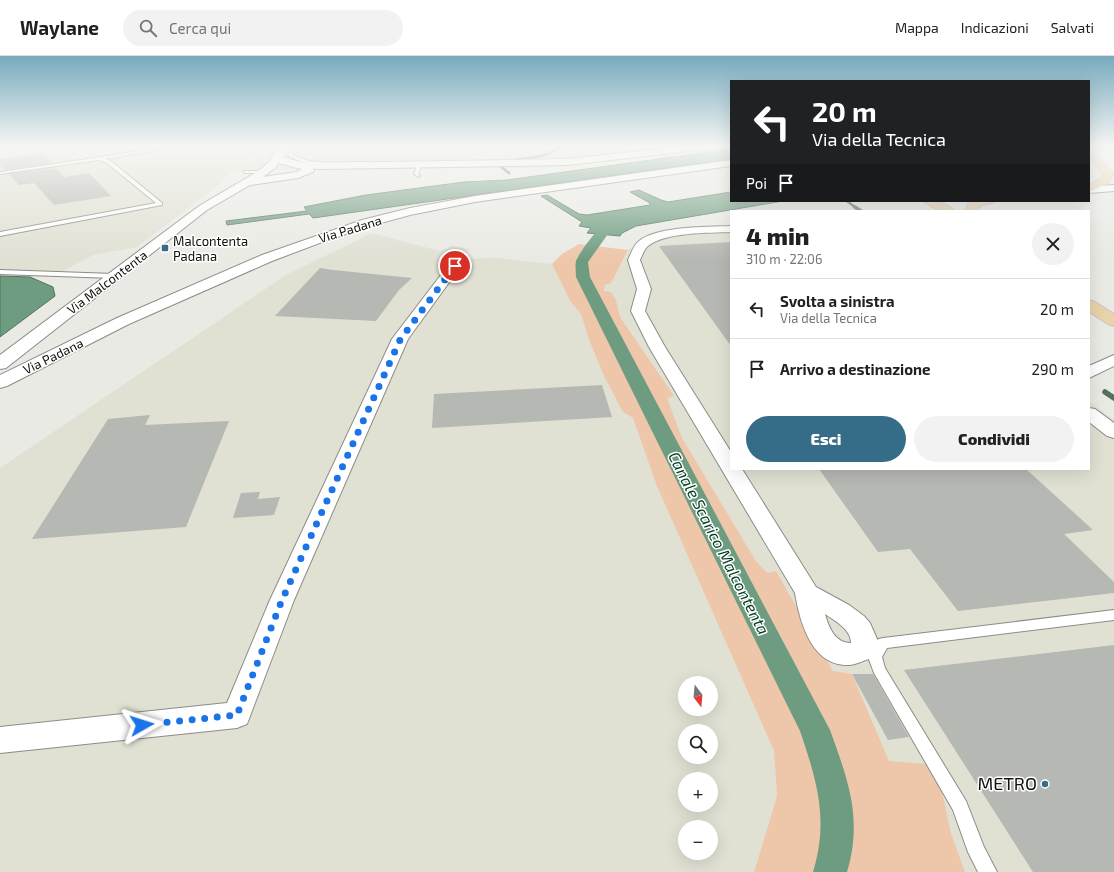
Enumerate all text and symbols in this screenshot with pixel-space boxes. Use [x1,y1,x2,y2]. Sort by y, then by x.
search box [123,10,403,46]
text: Waylane [20,16,99,39]
icon: search [137,17,159,39]
text: Cerca qui [169,19,231,37]
text: Mappa [895,19,939,36]
text: Indicazioni [961,19,1029,36]
text: Salvati [1051,19,1094,36]
text: 20 m [812,94,877,128]
icon: left [746,96,798,148]
text: Via della Tecnica [812,128,946,150]
icon: arrive [775,172,797,194]
text: Poi [746,174,767,192]
street label: Via Padana [316,212,384,246]
text: 4 min [746,221,810,250]
button: close [1032,223,1074,265]
place label: Malcontenta Padana [173,233,248,264]
marker: Malcontenta Padana [160,243,170,253]
street label: Via Malcontenta [64,247,150,317]
pin [438,249,472,283]
text: 310 m · 22:06 [746,251,822,267]
icon: arrive [444,255,466,277]
text: Svolta a sinistra [780,292,895,310]
icon: left [746,298,768,320]
text: 20 m [1040,300,1074,318]
text: Via della Tecnica [780,310,877,326]
street label: Via Padana [20,335,86,377]
icon: arrive [746,358,768,380]
text: Arrivo a destinazione [780,360,931,378]
text: 290 m [1031,360,1074,378]
button: Esci [746,416,906,462]
button: Condividi [914,416,1074,462]
water label: Canale Scarico Malcontenta [665,448,774,637]
north arrow [678,676,718,716]
map controls [678,676,718,860]
position arrow [121,704,163,746]
button: search [678,724,718,764]
button: + [678,772,718,812]
place label: METRO [978,772,1037,794]
marker: METRO [1040,779,1050,789]
button: − [678,820,718,860]

